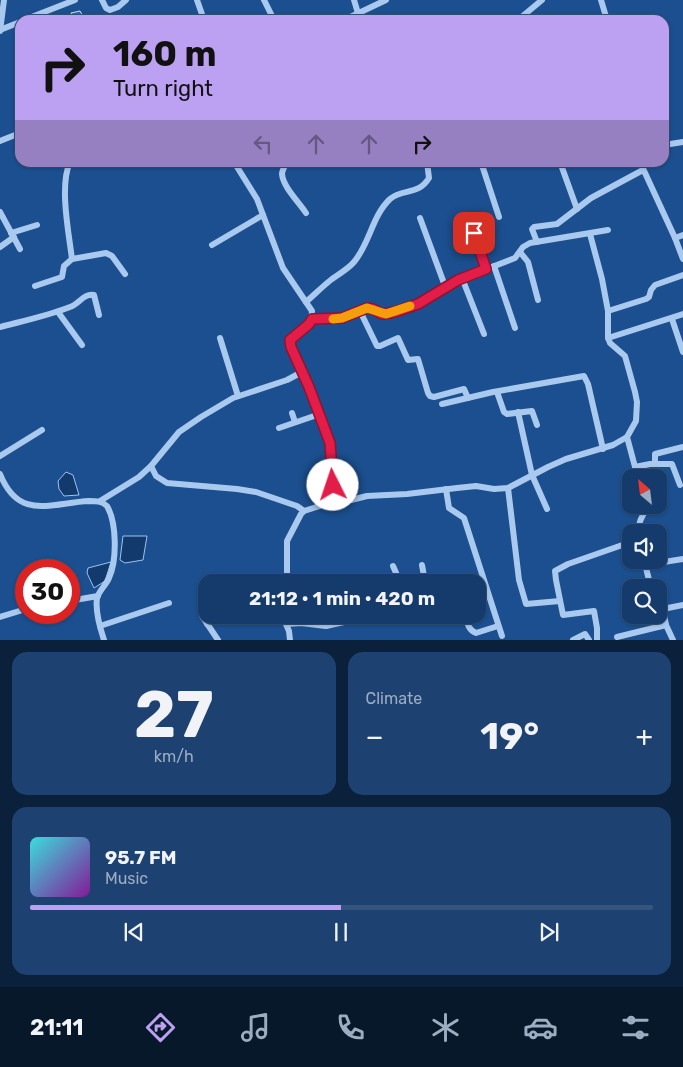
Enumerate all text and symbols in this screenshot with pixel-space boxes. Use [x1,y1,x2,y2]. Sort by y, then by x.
text: 160 m [113,33,217,75]
icon: right [30,35,95,100]
text: Turn right [113,75,213,102]
icon: left [249,130,277,158]
icon: ahead [302,130,330,158]
icon: ahead [355,130,383,158]
icon: right [408,130,436,158]
pin [453,212,495,254]
icon: arrive [460,219,488,247]
position arrow [306,458,358,510]
north arrow [622,469,668,514]
map controls [622,469,667,624]
button: sound [622,524,667,569]
speed limit sign: 30 [15,559,80,624]
button: search [622,579,667,624]
text: 21:12 · 1 min · 420 m [249,587,435,610]
text: 27 [134,676,214,753]
text: Climate [366,689,422,708]
text: 19° [480,713,539,759]
text: − [366,720,384,753]
text: + [636,720,653,753]
text: km/h [154,747,194,766]
text: 95.7 FM [105,846,177,869]
text: Music [105,869,148,888]
icon: previous [120,918,148,946]
icon: pause [327,918,355,946]
icon: next [535,918,563,946]
icon: directions [143,1010,178,1045]
icon: music [238,1010,273,1045]
icon: phone [333,1010,368,1045]
icon: climate [428,1010,463,1045]
icon: car [523,1010,558,1045]
icon: filters [618,1010,653,1045]
text: 21:11 [30,1014,83,1041]

